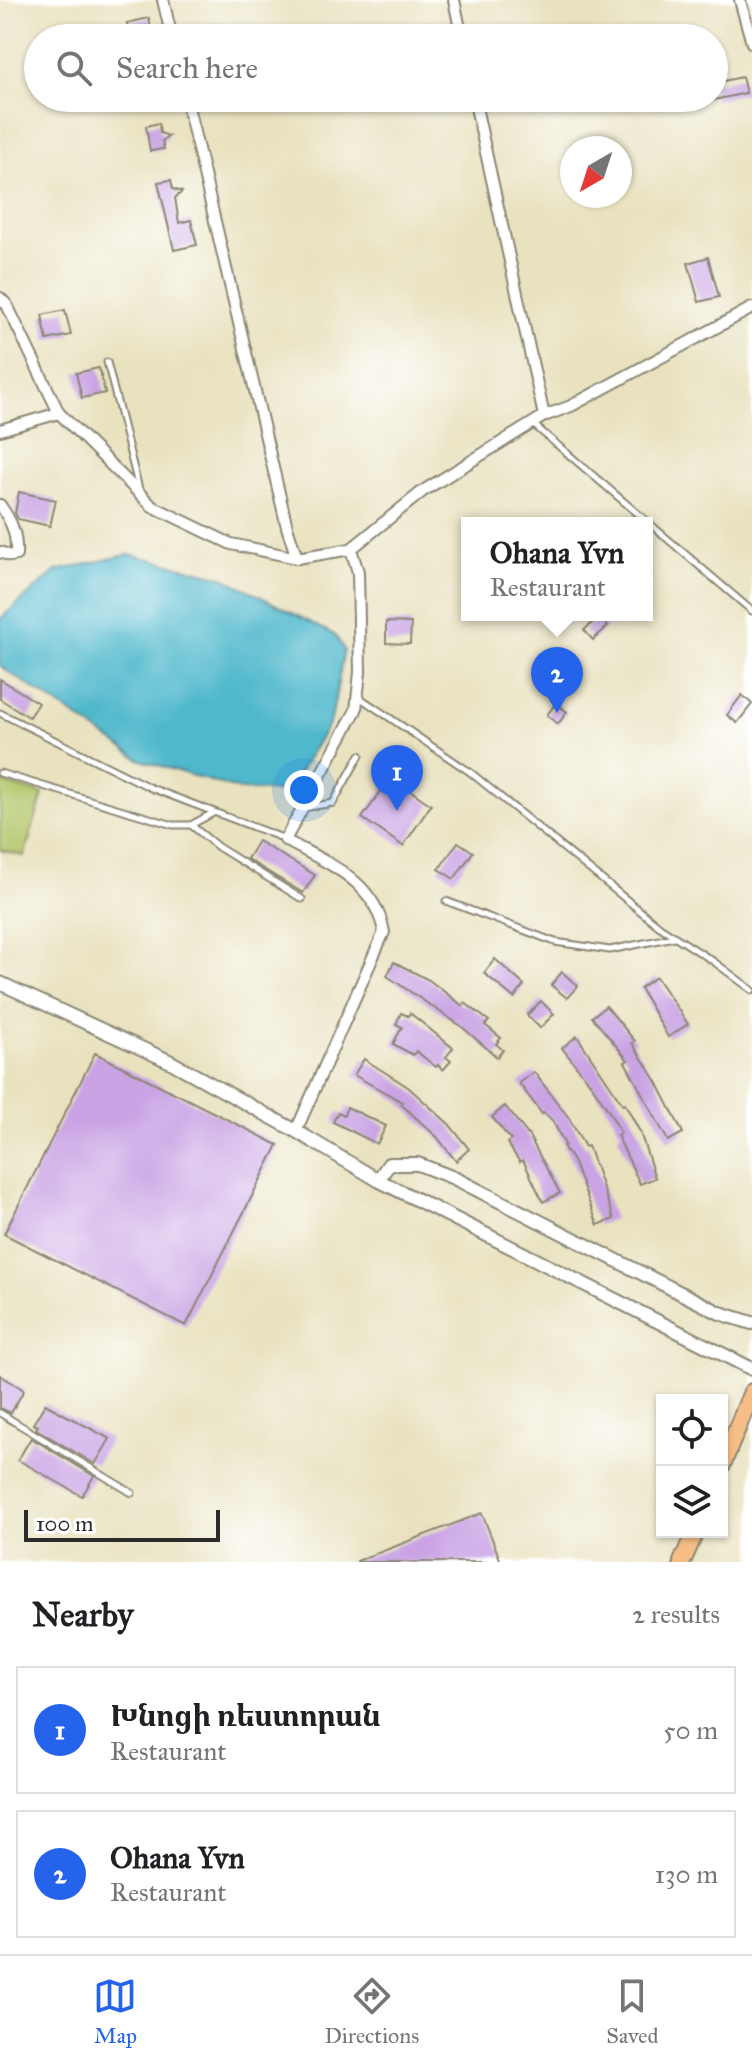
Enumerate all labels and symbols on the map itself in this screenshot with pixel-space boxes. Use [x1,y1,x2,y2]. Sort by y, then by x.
north arrow [560,136,632,208]
pin: 2 [531,647,583,713]
pin: 1 [371,745,423,811]
your location [284,770,324,810]
scale bar [24,1506,220,1542]

